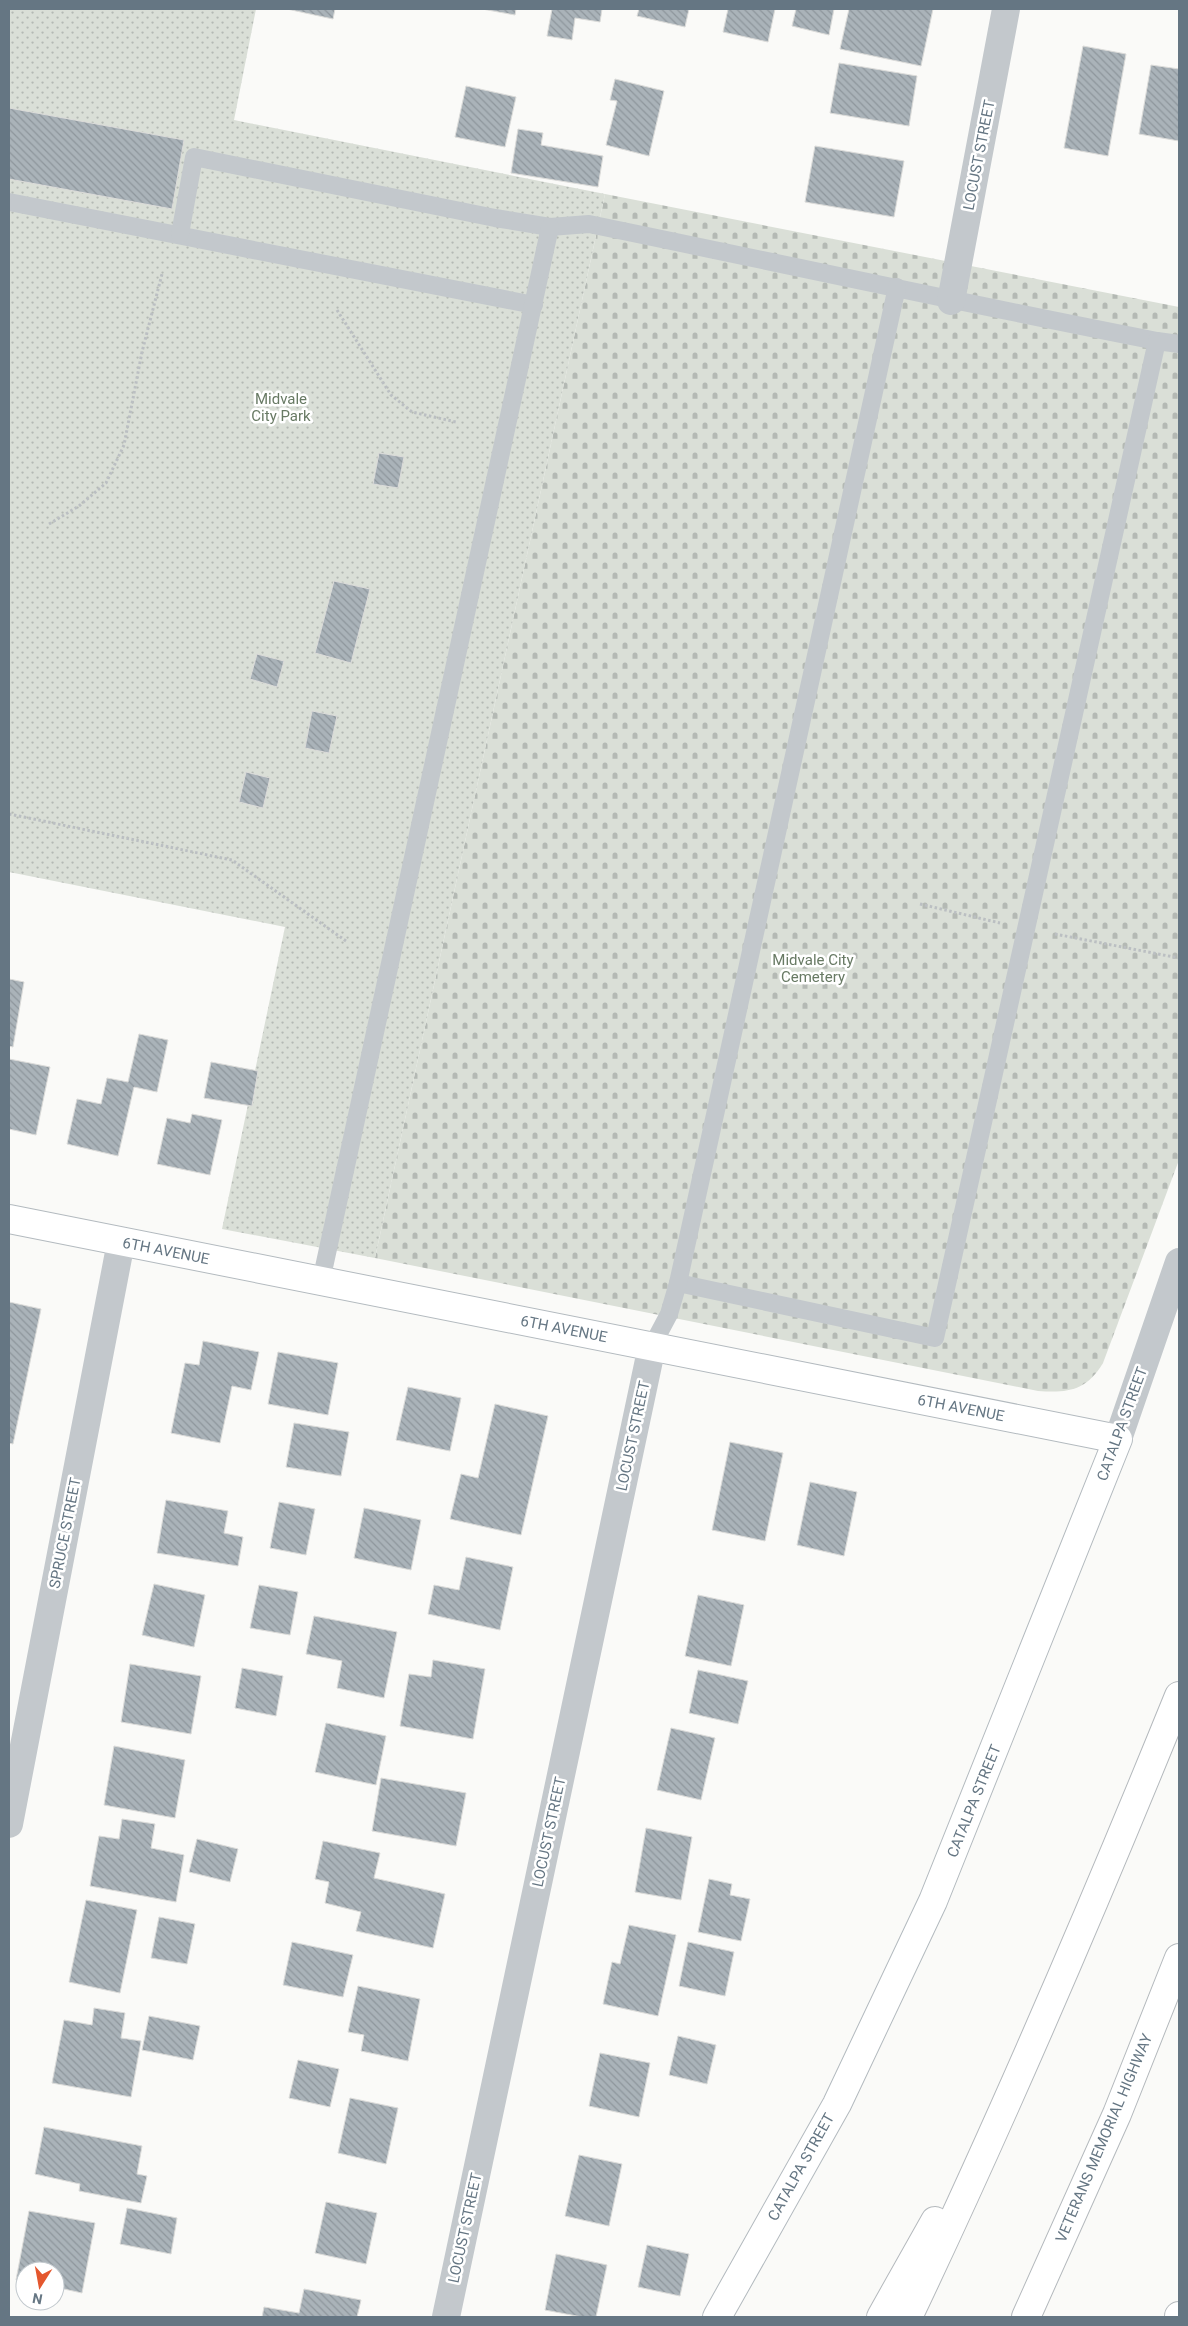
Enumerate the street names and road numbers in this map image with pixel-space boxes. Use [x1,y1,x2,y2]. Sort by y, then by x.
street label: LOCUST STREET [959,98,999,212]
street label: 6TH AVENUE [121,1234,211,1268]
street label: 6TH AVENUE [519,1312,609,1346]
street label: CATALPA STREET [1093,1364,1151,1483]
street label: LOCUST STREET [613,1379,653,1493]
street label: 6TH AVENUE [916,1391,1006,1425]
street label: SPRUCE STREET [45,1476,85,1590]
street label: CATALPA STREET [943,1742,1005,1860]
street label: LOCUST STREET [529,1775,569,1889]
street label: VETERANS MEMORIAL HIGHWAY [1052,2031,1156,2245]
street label: CATALPA STREET [764,2110,838,2224]
street label: LOCUST STREET [445,2171,485,2285]

